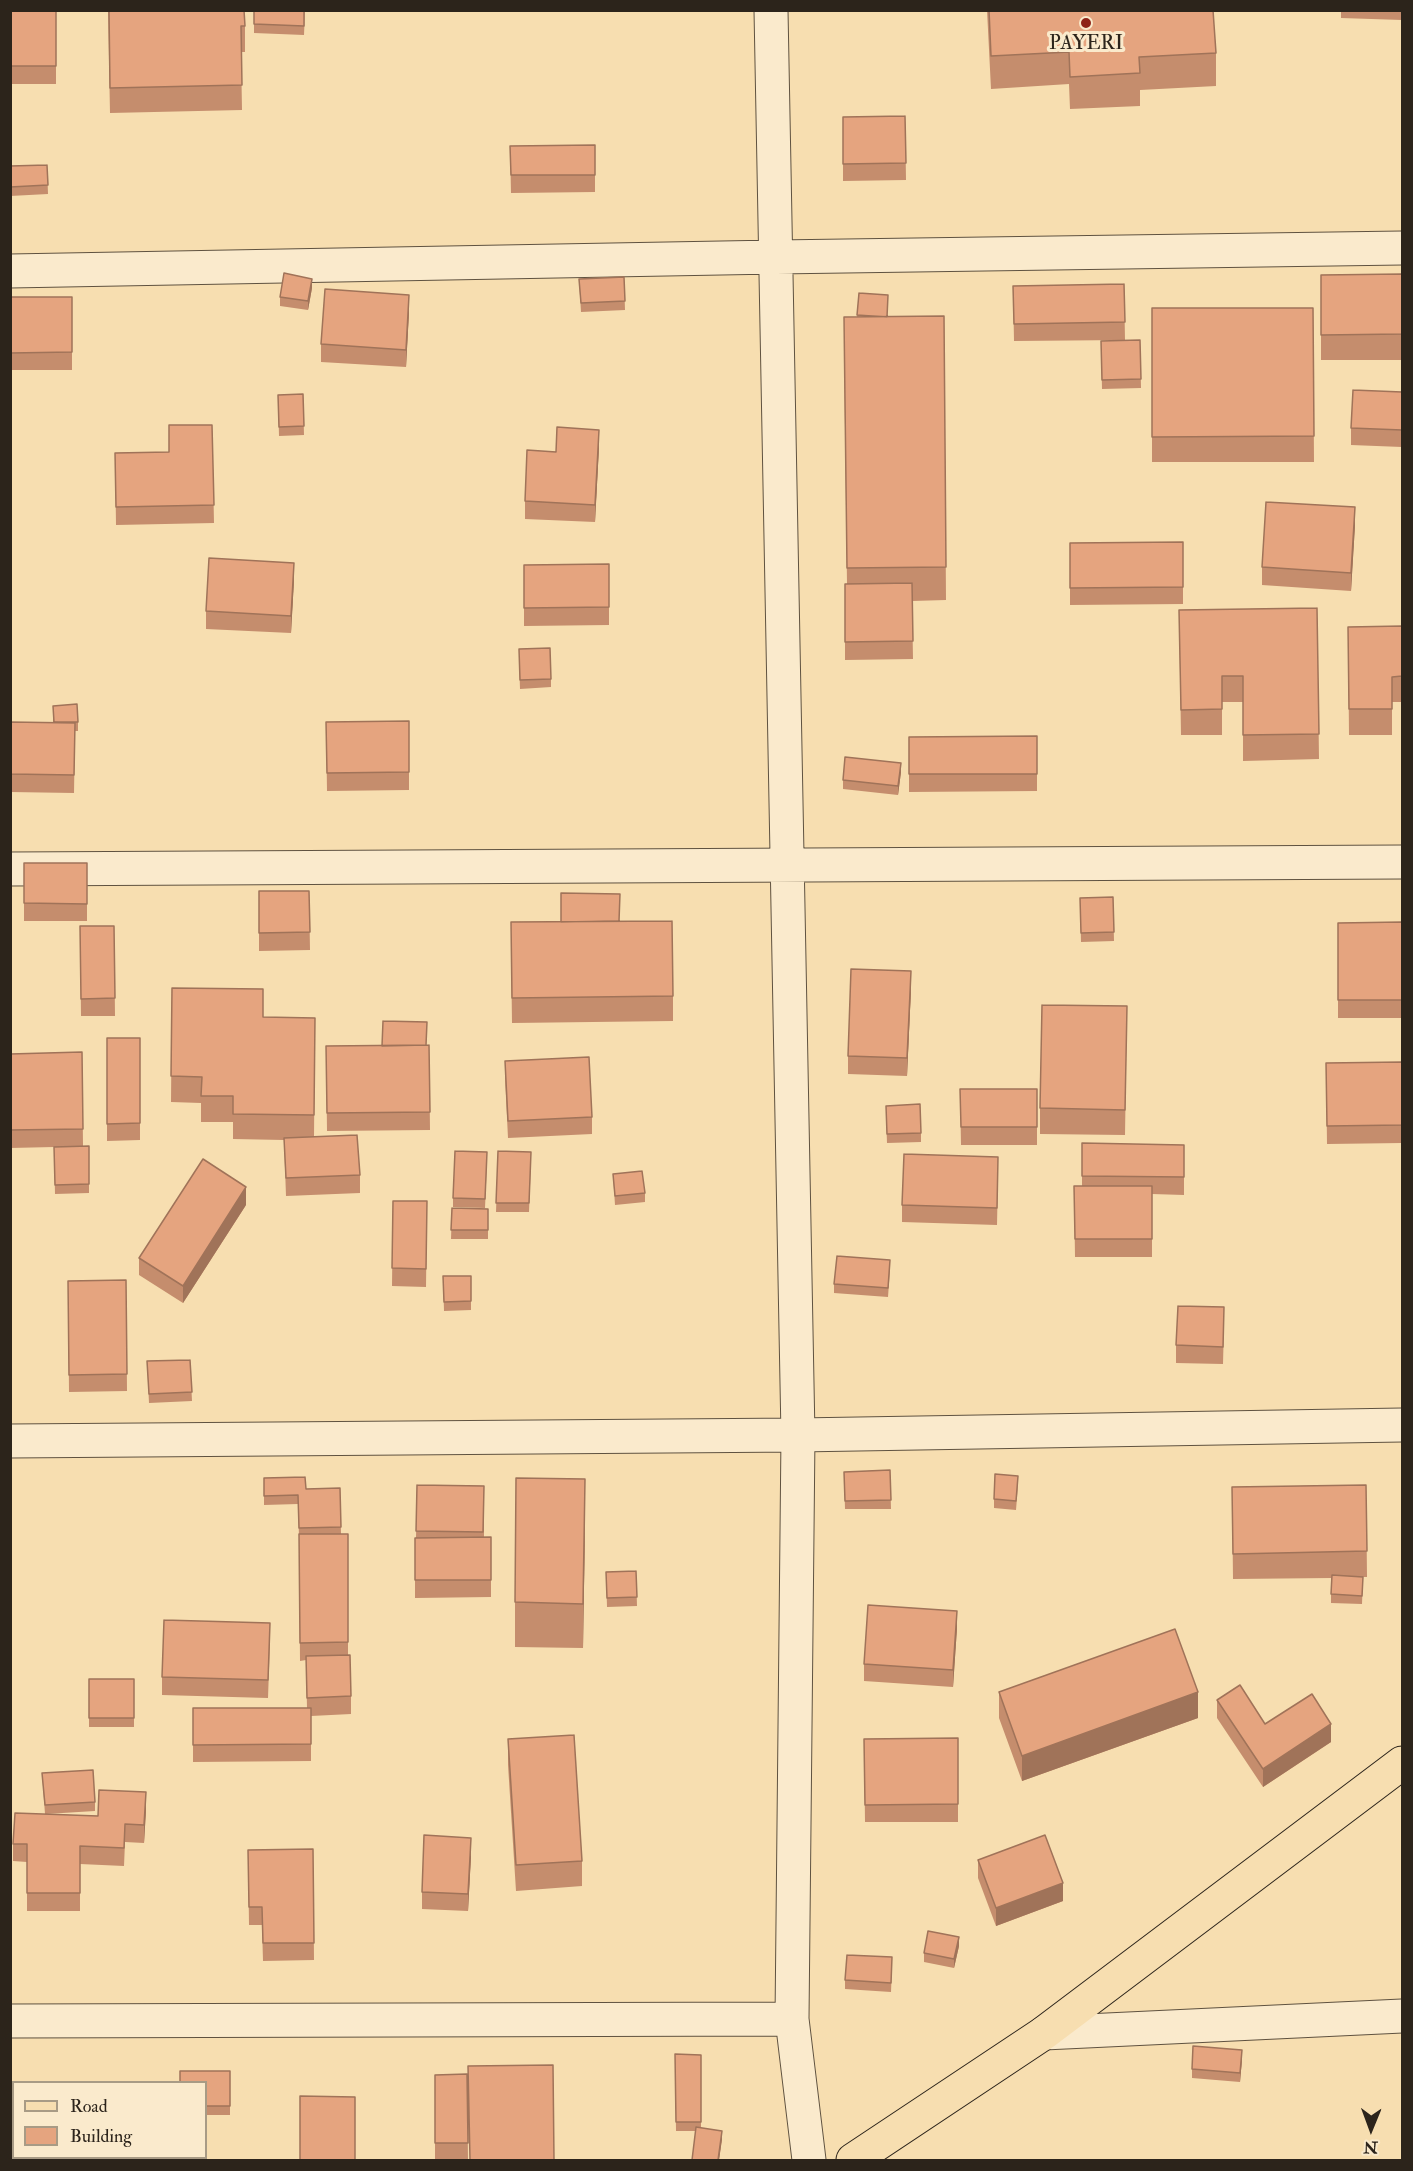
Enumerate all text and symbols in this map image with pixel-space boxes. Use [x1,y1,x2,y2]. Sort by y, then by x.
marker: PAYERI [1079,16,1093,30]
place label: PAYERI [1049,33,1123,57]
legend [12,2081,207,2159]
text: Road [70,2095,108,2118]
north arrow [1341,2099,1401,2159]
text: Building [70,2125,132,2148]
text: N [1363,2137,1378,2157]

